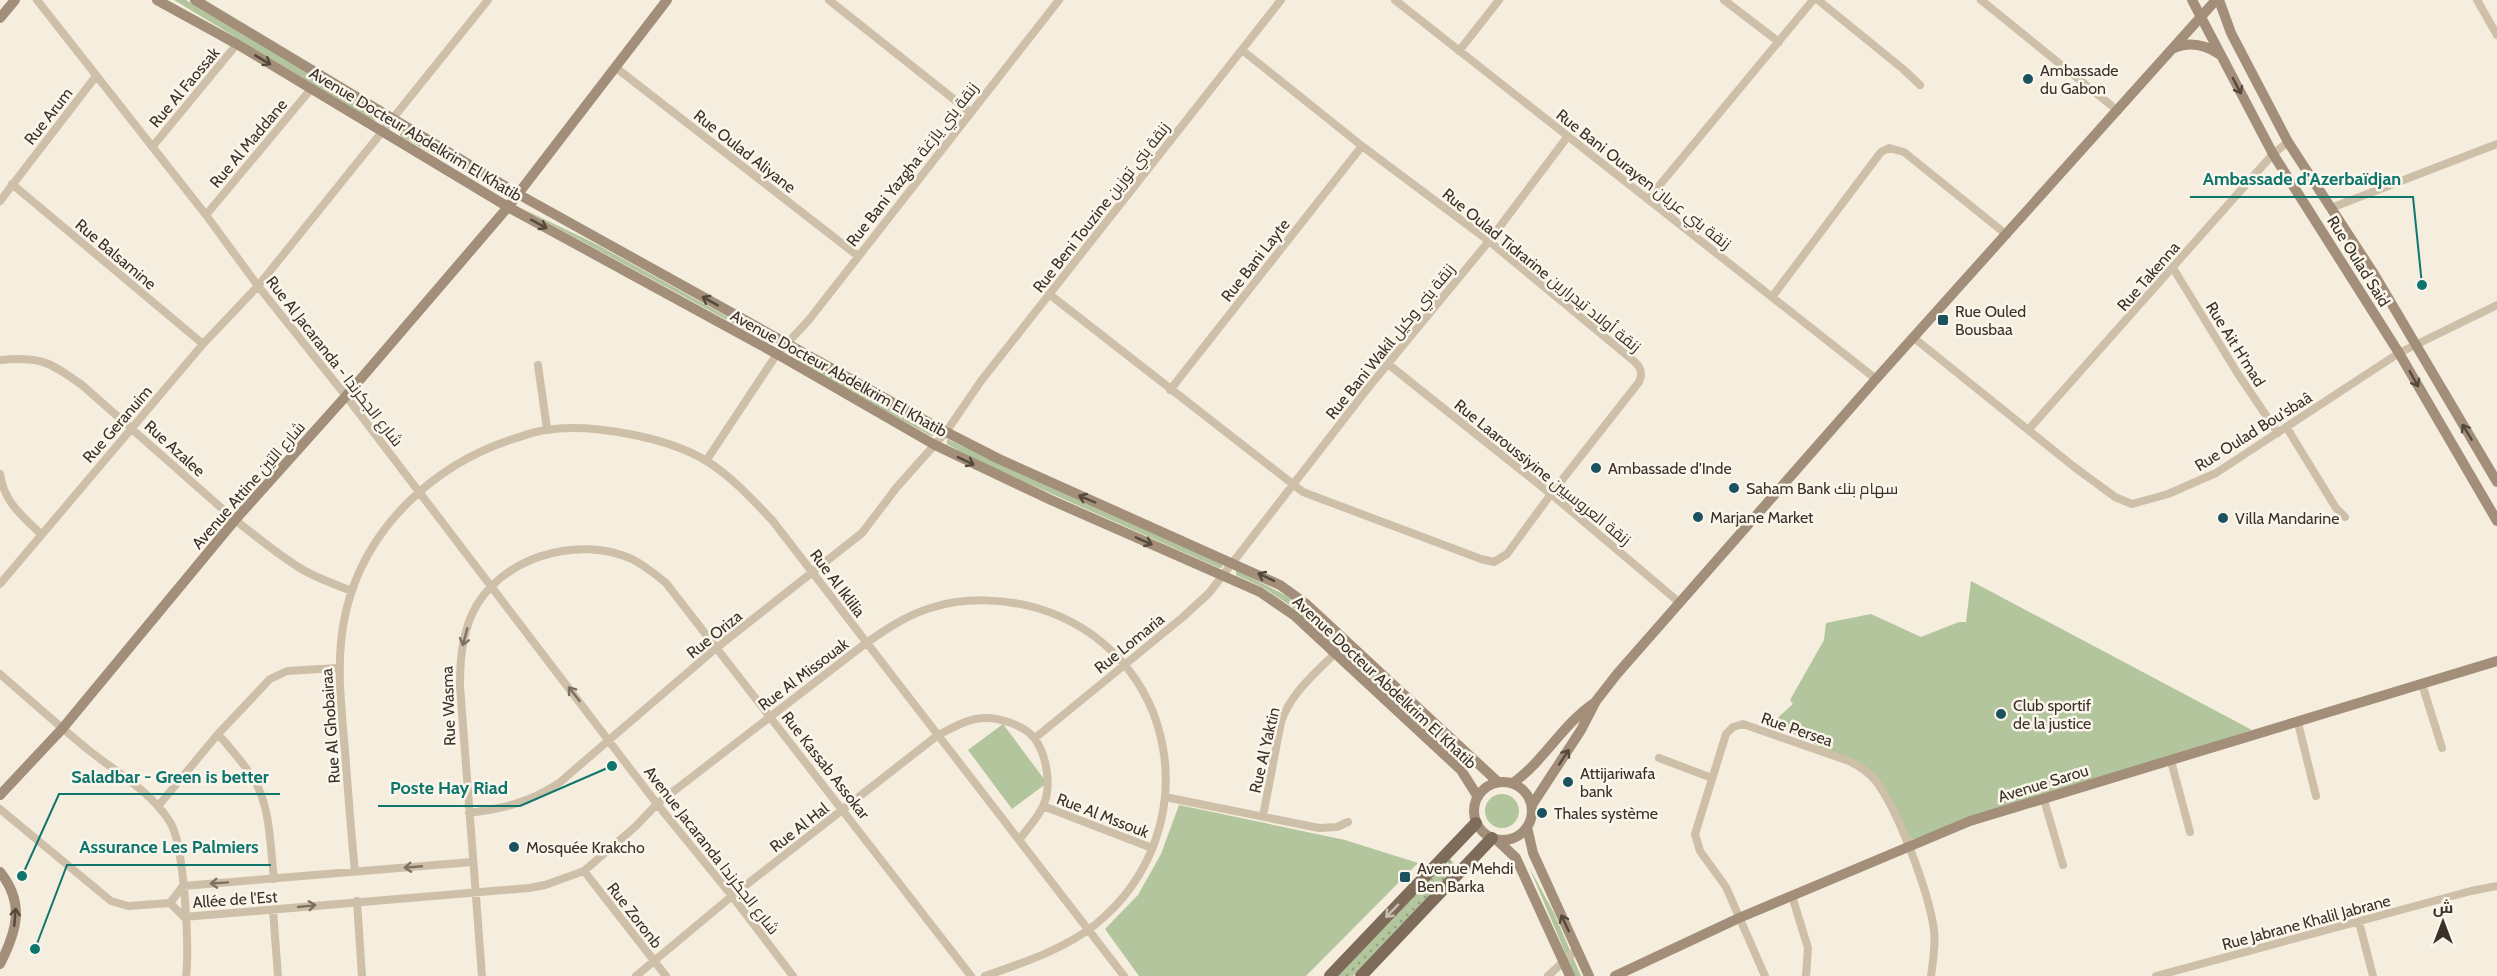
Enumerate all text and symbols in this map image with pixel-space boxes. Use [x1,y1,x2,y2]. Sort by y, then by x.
street label: Rue Al Faossak [145,43,224,131]
one-way arrow [254,54,271,66]
place label: Ambassade du Gabon [2040,61,2118,98]
street label: Avenue Docteur Abdelkrim El Khatib [306,63,526,206]
marker: Ambassade du Gabon [2021,72,2035,86]
one-way arrow [2231,77,2243,94]
street label: Rue Bani Yazgha زنقة بني يازغة [842,78,986,253]
street label: Rue Arum [20,84,76,149]
street label: Rue Al Maddane [206,95,291,192]
street label: Rue Bani Ourayen زنقة بني عريان [1550,105,1735,257]
street label: Rue Oulad Aliyane [690,106,799,197]
street label: Rue Beni Touzine زنقة بني توزين [1029,118,1177,299]
callout: Ambassade d'Azerbaïdjan [2190,161,2413,197]
text: Ambassade d'Azerbaïdjan [2203,168,2401,190]
street label: Rue Oulad Tidrarine زنقة أولاد تيدرارين [1438,184,1645,357]
street label: Rue Oulad Said [2323,212,2394,310]
street label: Rue Balsamine [71,215,160,294]
street label: Rue Bani Layte [1217,215,1294,305]
one-way arrow [530,218,547,230]
street label: Rue Takenna [2113,238,2184,315]
street label: Rue Bani Wakil زنقة بني وكيل [1322,260,1462,425]
street label: Rue Al Jacaranda - شارع الجكرندا [261,272,407,451]
one-way arrow [702,295,720,306]
street label: Rue Ait H'mad [2202,298,2269,390]
place label: Rue Ouled Bousbaa [1955,302,2026,339]
street label: Avenue Docteur Abdelkrim El Khatib [727,306,950,441]
marker: Rue Ouled Bousbaa [1936,313,1950,327]
one-way arrow [2409,369,2420,387]
street label: Rue Geranuim [79,382,156,467]
street label: Rue Oulad Bou'sbaâ [2191,388,2316,475]
street label: Rue Laaroussiyine زنقة العروسيين [1450,395,1635,550]
street label: Rue Azalee [141,416,209,480]
street label: Avenue Attine شارع التين [188,418,310,554]
one-way arrow [2461,424,2473,441]
one-way arrow [957,455,975,467]
place label: Ambassade d'Inde [1608,459,1732,478]
marker: Ambassade d'Inde [1589,461,1603,475]
place label: Saham Bank سهام بنك [1746,479,1898,500]
marker: Saham Bank سهام بنك [1727,481,1741,495]
one-way arrow [1079,493,1097,504]
place label: Marjane Market [1710,508,1814,527]
place label: Villa Mandarine [2235,509,2339,528]
marker: Marjane Market [1691,510,1705,524]
marker: Villa Mandarine [2216,511,2230,525]
one-way arrow [1134,536,1153,547]
street label: Rue Al Iklilia [806,546,869,621]
one-way arrow [1257,571,1275,583]
street label: Avenue Docteur Abdelkrim El Khatib [1289,592,1481,773]
street label: Rue Oriza [683,606,746,662]
street label: Rue Lomaria [1091,609,1168,677]
one-way arrow [458,627,470,646]
street label: Rue Al Missouak [754,634,853,715]
street label: Rue Wasma [438,665,459,746]
street label: Rue Al Ghobairaa [317,668,344,784]
one-way arrow [568,686,581,702]
place label: Club sportif de la justice [2013,696,2092,733]
street label: Rue Al Yaktin [1245,705,1284,795]
marker: Club sportif de la justice [1994,707,2008,721]
street label: Rue Kassab Assokar [778,708,874,824]
street label: Rue Persea [1759,708,1835,751]
one-way arrow [1558,748,1571,765]
callout: Saladbar - Green is better [59,758,280,794]
street label: Avenue Sarou [1996,761,2091,806]
street label: Avenue Jacaranda شارع الجكرندا [639,762,783,939]
place label: Attijariwafa bank [1580,764,1655,801]
text: Saladbar - Green is better [71,766,269,788]
callout: Poste Hay Riad [378,770,520,806]
marker: Attijariwafa bank [1561,775,1575,789]
text: Poste Hay Riad [390,777,508,799]
street label: Rue Al Mssouk [1054,789,1152,842]
street label: Rue Al Hal [766,798,833,856]
place label: Thales système [1554,804,1658,823]
marker: Thales système [1535,806,1549,820]
callout: Assurance Les Palmiers [67,829,271,865]
text: Assurance Les Palmiers [79,836,259,858]
place label: Mosquée Krakcho [526,838,645,857]
marker: Mosquée Krakcho [507,840,521,854]
place label: Avenue Mehdi Ben Barka [1417,859,1513,896]
one-way arrow [404,862,424,873]
marker: Avenue Mehdi Ben Barka [1398,870,1412,884]
one-way arrow [210,878,230,889]
street label: Rue Zoronb [603,879,666,952]
street label: Allée de l'Est [192,887,279,912]
street label: Rue Jabrane Khalil Jabrane [2220,891,2392,954]
north arrow [2413,892,2473,952]
text: ش [2433,898,2453,917]
one-way arrow [296,900,316,911]
one-way arrow [1386,903,1400,918]
one-way arrow [10,908,21,928]
one-way arrow [1559,914,1570,932]

